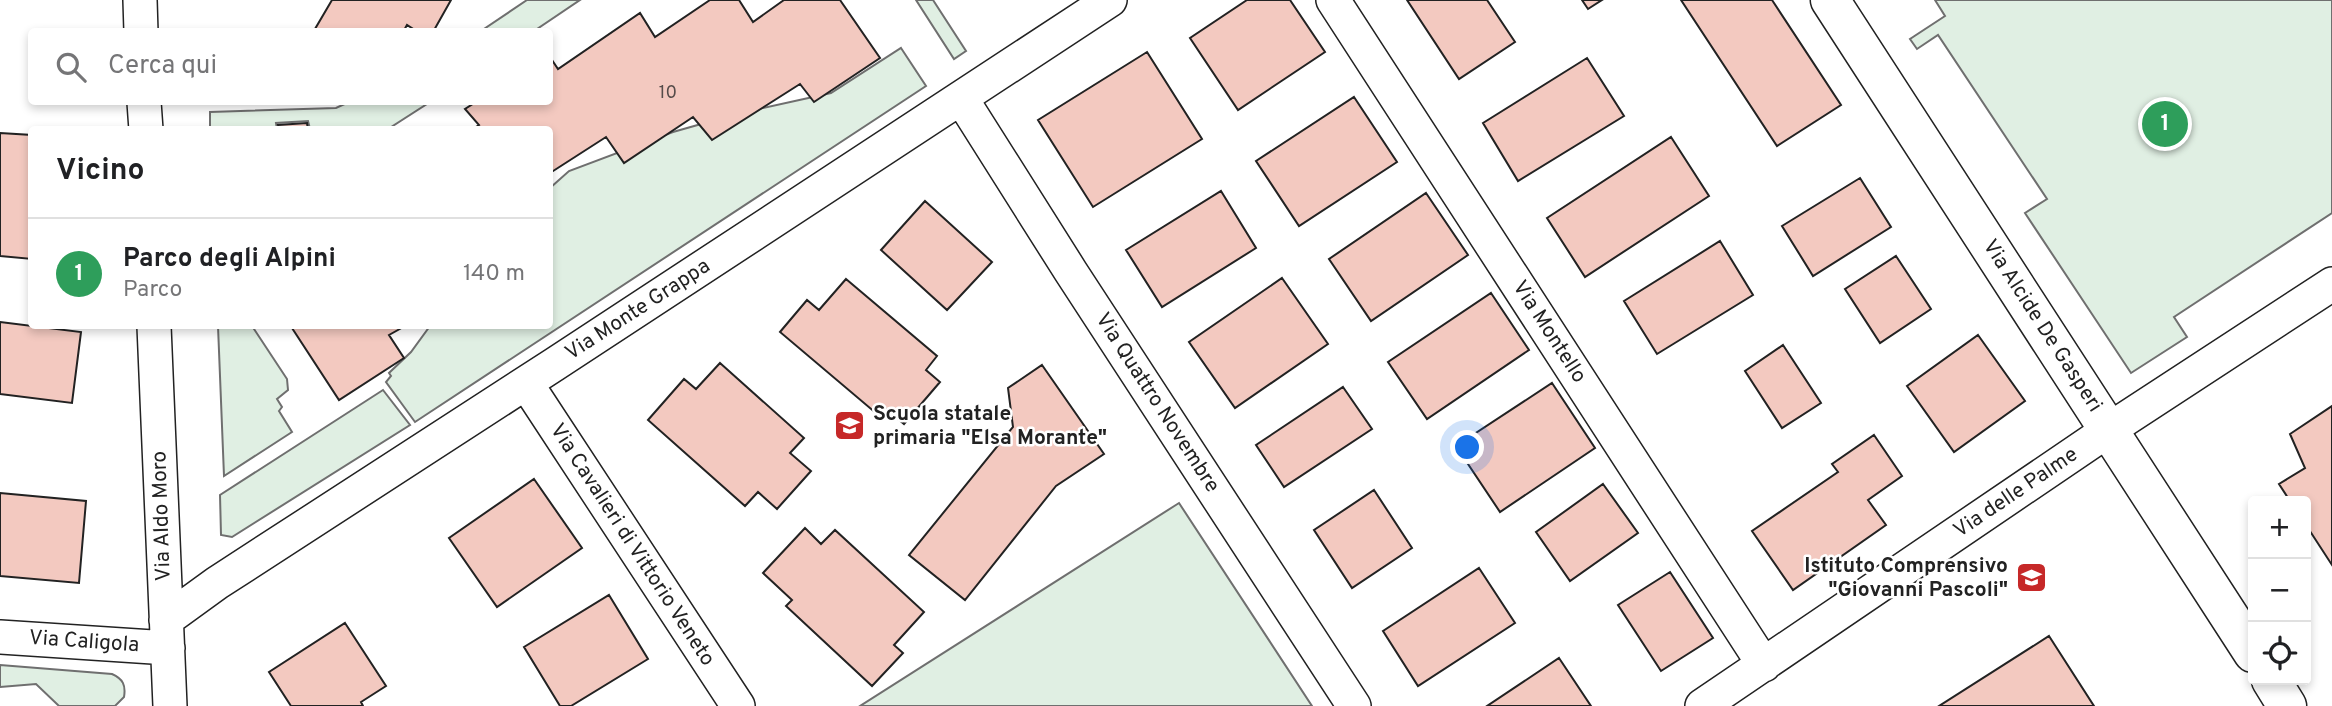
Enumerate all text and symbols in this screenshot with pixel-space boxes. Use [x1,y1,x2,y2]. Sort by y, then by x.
search box [28,28,553,105]
icon: search [52,48,90,86]
text: Cerca qui [108,50,217,83]
house number: 10 [659,82,677,105]
pin: 1 [2142,98,2188,150]
text: Vicino [56,153,145,190]
street label: Via Alcide De Gasperi [1976,235,2108,417]
text: Parco degli Alpini [123,243,336,276]
street label: Via Monte Grappa [560,253,716,367]
text: 1 [74,260,84,289]
text: 140 m [463,260,525,289]
text: Parco [123,276,182,305]
street label: Via Montello [1506,276,1592,388]
street label: Via Quattro Novembre [1089,308,1225,498]
place label: Scuola statale primaria "Elsa Morante" [873,401,1107,452]
school or university icon: Scuola statale primaria "Elsa Morante" [833,409,867,443]
street label: Via Cavalieri di Vittorio Veneto [543,419,721,671]
your location [1450,430,1484,464]
street label: Via delle Palme [1949,442,2083,544]
street label: Via Aldo Moro [146,450,178,582]
map controls [2248,496,2311,685]
button: + [2248,496,2311,559]
place label: Istituto Comprensivo "Giovanni Pascoli" [1804,553,2008,604]
button: − [2248,559,2311,622]
school or university icon: Istituto Comprensivo "Giovanni Pascoli" [2014,561,2048,595]
button: locate [2248,622,2311,685]
street label: Via Caligola [28,625,140,659]

